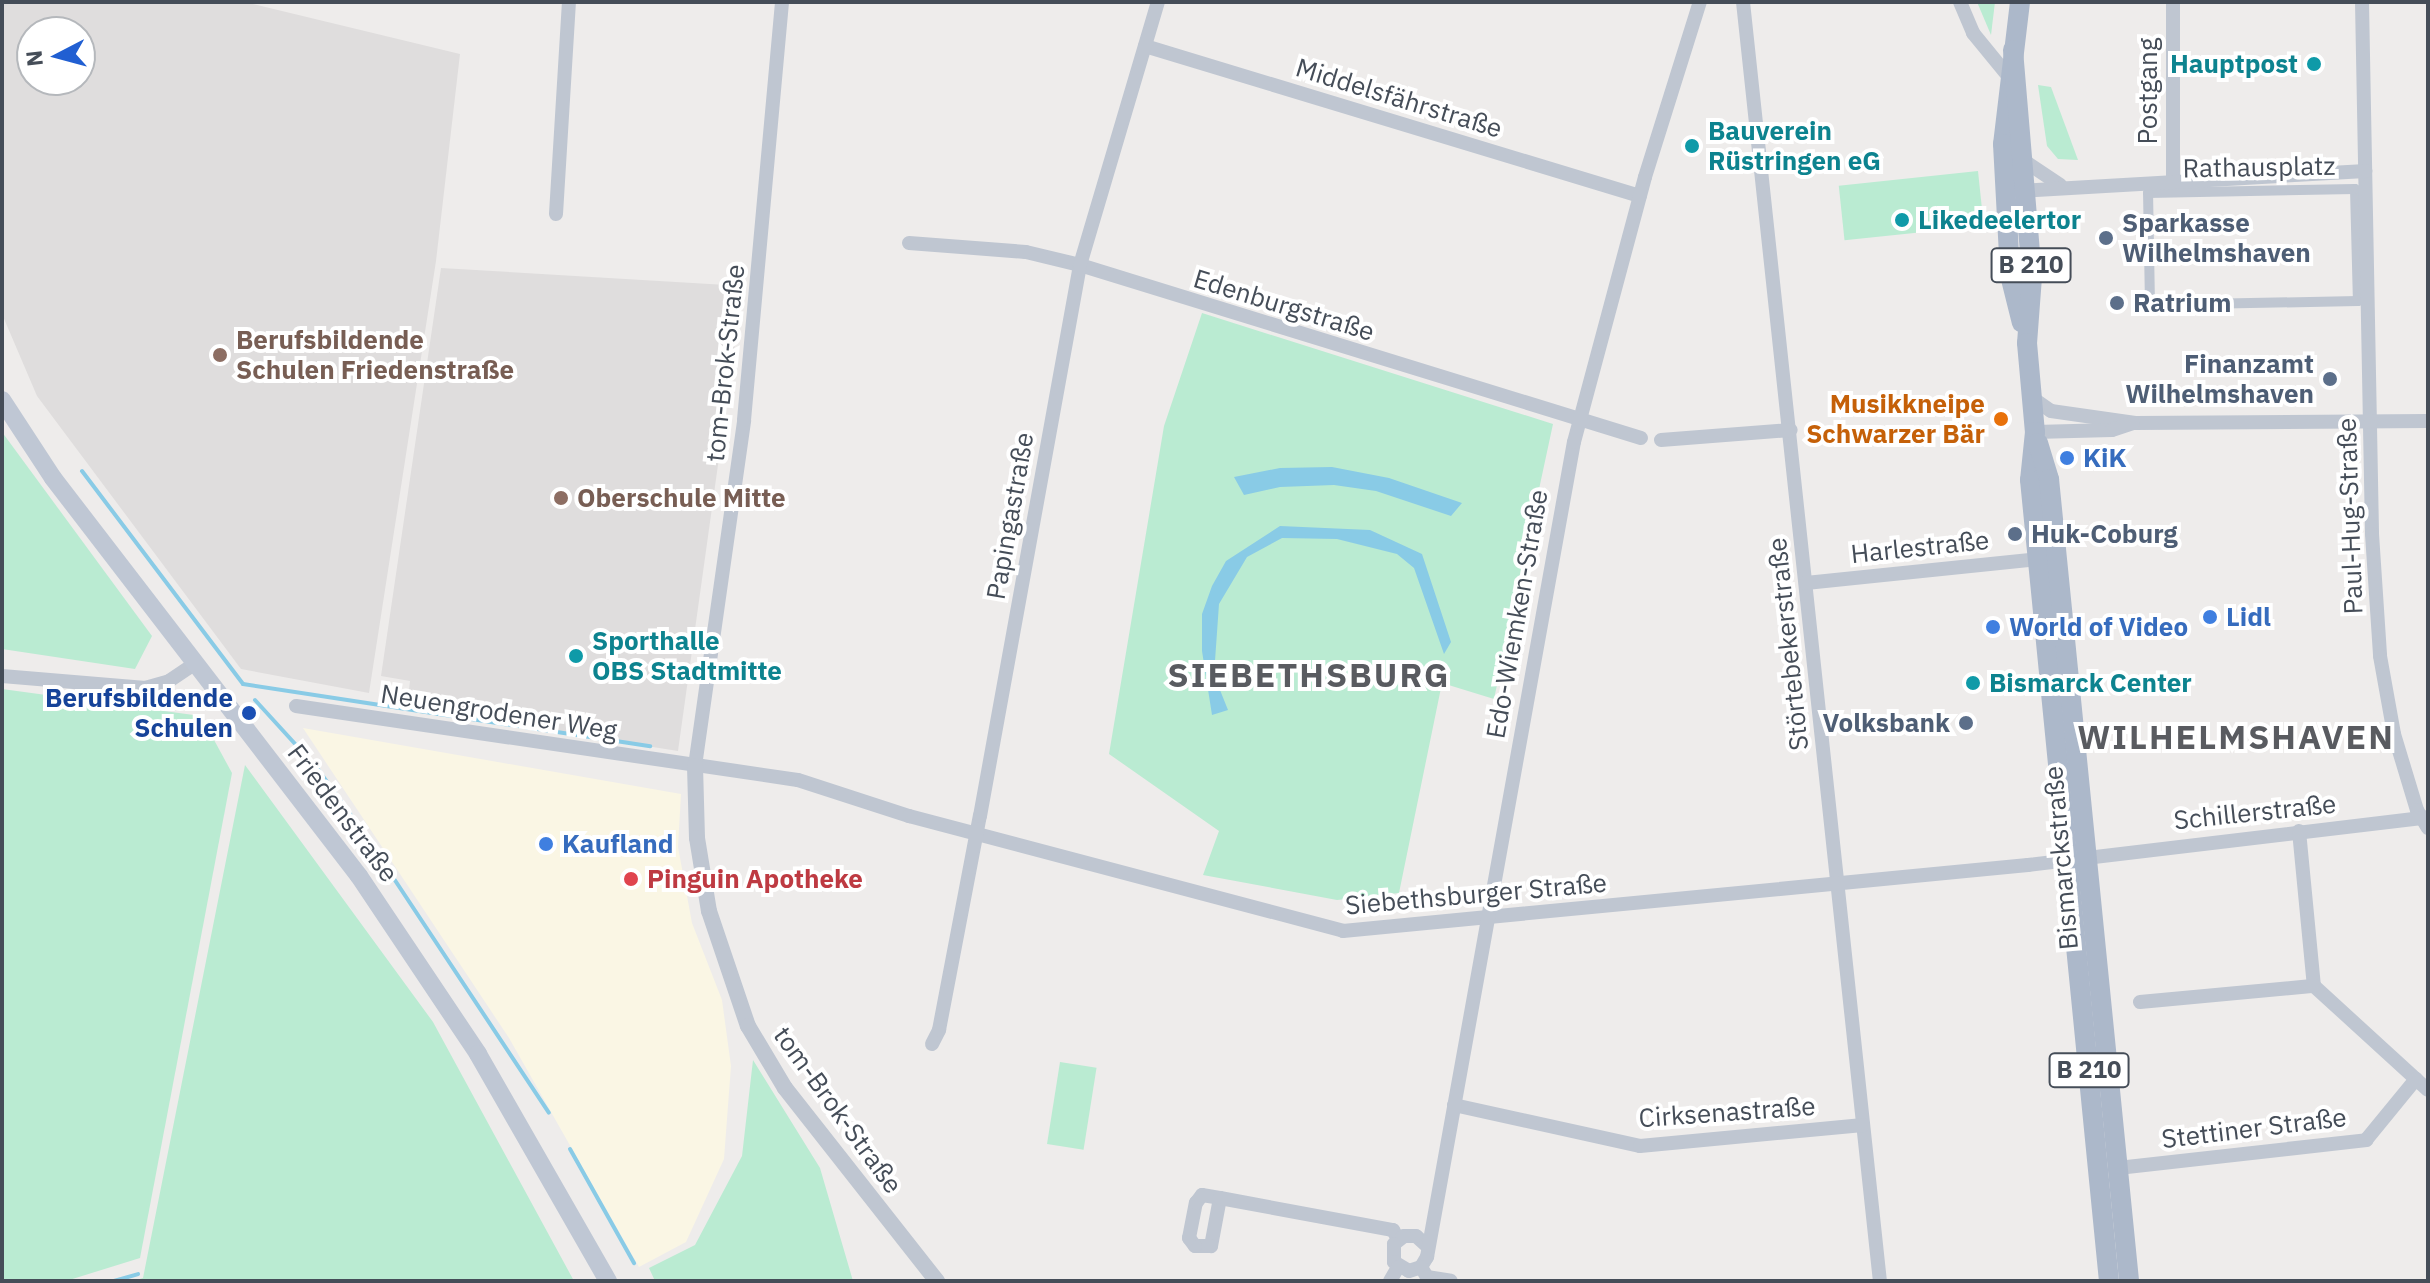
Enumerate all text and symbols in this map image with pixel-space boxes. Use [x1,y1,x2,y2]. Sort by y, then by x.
north arrow [16,16,96,96]
street label: Postgang [2132,37,2164,145]
place label: Hauptpost [2170,48,2298,80]
text: N [18,49,49,68]
street label: Middelsfährstraße [1292,52,1506,144]
marker: Hauptpost [2305,55,2323,73]
place label: Bauverein Rüstringen eG [1708,115,1881,176]
marker: Bauverein Rüstringen eG [1683,137,1701,155]
street label: Rathausplatz [2182,150,2336,184]
place label: Likedeelertor [1918,204,2081,236]
place label: Sparkasse Wilhelmshaven [2122,207,2311,268]
marker: Likedeelertor [1893,211,1911,229]
marker: Sparkasse Wilhelmshaven [2097,229,2115,247]
road number: B 210 [1989,245,2073,285]
street label: tom-Brok-Straße [699,263,751,463]
street label: Edenburgstraße [1190,263,1378,347]
place label: Ratrium [2133,287,2232,319]
marker: Ratrium [2108,294,2126,312]
place label: Berufsbildende Schulen Friedenstraße [236,324,514,386]
marker: Berufsbildende Schulen Friedenstraße [211,346,229,364]
place label: Finanzamt Wilhelmshaven [2125,348,2314,410]
marker: Finanzamt Wilhelmshaven [2321,370,2339,388]
place label: Musikkneipe Schwarzer Bär [1806,388,1985,450]
marker: Musikkneipe Schwarzer Bär [1992,410,2010,428]
street label: Paul-Hug-Straße [2331,417,2369,615]
street label: Papingastraße [980,430,1040,602]
place label: KiK [2083,442,2127,474]
marker: KiK [2058,449,2076,467]
place label: Oberschule Mitte [577,482,786,514]
street label: Edo-Wiemken-Straße [1480,487,1554,741]
marker: Oberschule Mitte [552,489,570,507]
place label: Huk-Coburg [2031,518,2178,550]
street label: Harlestraße [1849,524,1991,570]
marker: Huk-Coburg [2006,525,2024,543]
street label: Störtebekerstraße [1761,536,1815,752]
place label: Lidl [2226,601,2271,633]
marker: Lidl [2201,608,2219,626]
place label: World of Video [2009,611,2188,643]
marker: World of Video [1984,618,2002,636]
place label: Sporthalle OBS Stadtmitte [592,625,782,686]
marker: Sporthalle OBS Stadtmitte [567,647,585,665]
district label: SIEBETHSBURG [1168,655,1450,695]
place label: Bismarck Center [1989,667,2192,699]
marker: Bismarck Center [1964,674,1982,692]
street label: Neuengrodener Weg [379,678,619,746]
place label: Berufsbildende Schulen [45,682,233,744]
marker: Berufsbildende Schulen [240,704,258,722]
place label: Volksbank [1823,707,1950,739]
marker: Volksbank [1957,714,1975,732]
district label: WILHELMSHAVEN [2077,717,2395,757]
street label: Friedenstraße [281,738,405,888]
street label: Bismarckstraße [2037,765,2085,951]
street label: Schillerstraße [2172,788,2338,836]
place label: Kaufland [562,828,673,860]
marker: Kaufland [537,835,555,853]
place label: Pinguin Apotheke [647,863,863,895]
street label: Siebethsburger Straße [1344,867,1608,921]
marker: Pinguin Apotheke [622,870,640,888]
street label: tom-Brok-Straße [767,1021,909,1199]
road number: B 210 [2047,1050,2131,1090]
street label: Cirksenastraße [1638,1090,1816,1134]
street label: Stettiner Straße [2160,1101,2348,1155]

